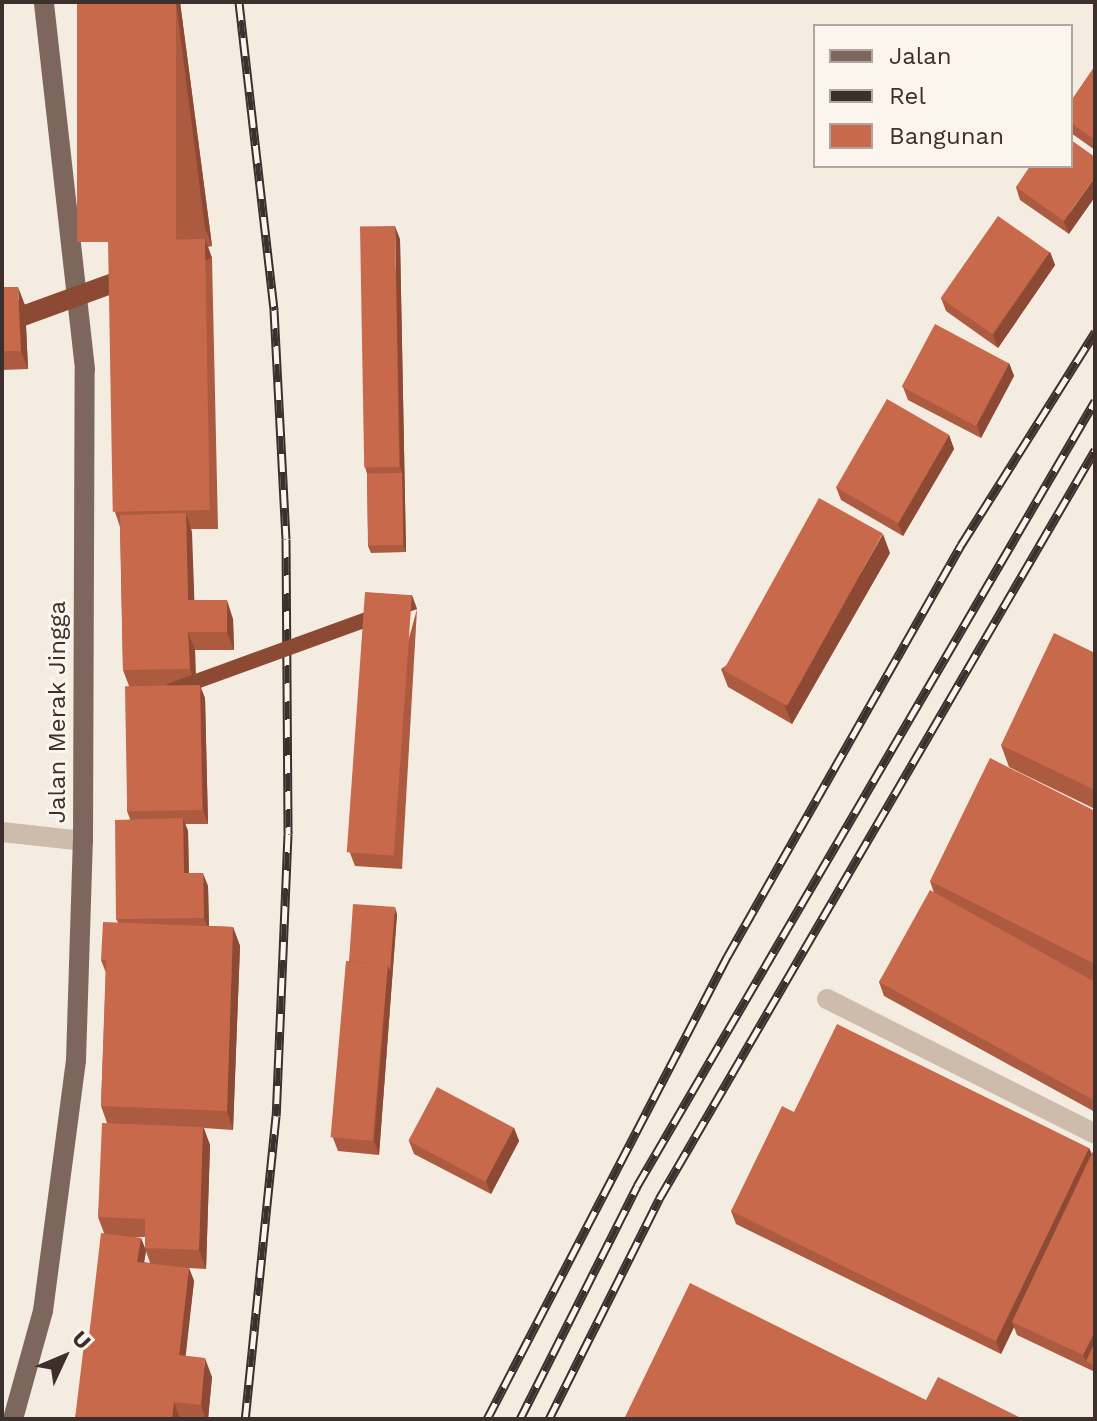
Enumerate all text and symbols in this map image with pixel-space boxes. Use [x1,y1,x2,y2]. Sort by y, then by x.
legend [813,24,1073,168]
text: Jalan [889,42,952,70]
text: Rel [889,82,926,110]
text: Bangunan [889,122,1004,150]
street label: Jalan Merak Jingga [44,600,72,824]
north arrow [24,1317,104,1397]
text: U [67,1326,96,1354]

